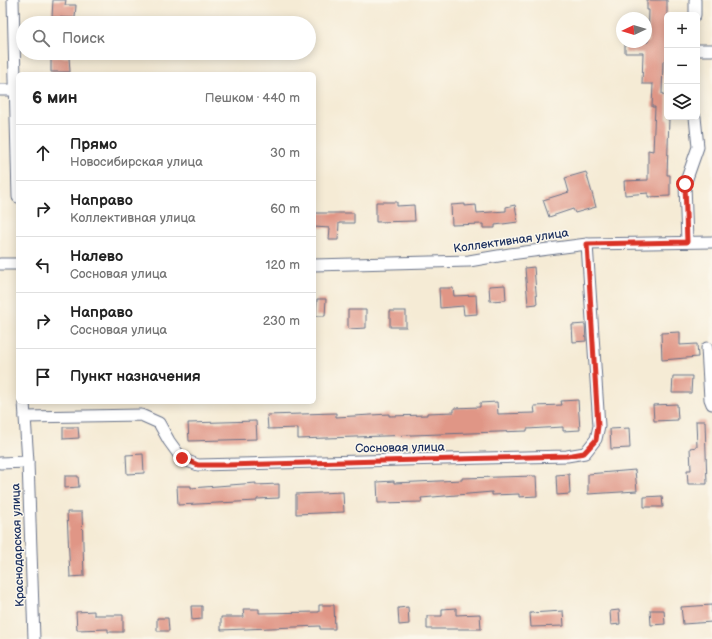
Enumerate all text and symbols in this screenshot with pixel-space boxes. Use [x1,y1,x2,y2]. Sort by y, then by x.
north arrow [616,12,652,48]
map controls [664,12,700,120]
button: + [664,12,700,48]
search box [16,16,316,60]
icon: search [30,27,52,49]
text: Поиск [62,29,105,48]
button: − [664,48,700,84]
button: layers [664,84,700,120]
text: 6 мин [32,88,78,108]
text: Пешком · 440 m [205,90,300,106]
text: Прямо [70,135,117,154]
icon: ahead [32,142,54,164]
text: 30 m [270,145,300,161]
text: Новосибирская улица [70,154,203,170]
route start [676,175,694,193]
text: Направо [70,191,133,210]
icon: right [32,198,54,220]
text: 60 m [270,201,300,217]
text: Коллективная улица [70,210,196,226]
street label: Коллективная улица [452,225,570,257]
text: Налево [70,247,123,266]
icon: left [32,254,54,276]
text: 120 m [265,257,300,273]
text: Сосновая улица [70,266,167,282]
text: Направо [70,303,133,322]
icon: right [32,310,54,332]
text: 230 m [263,313,300,329]
text: Сосновая улица [70,322,167,338]
icon: arrive [32,366,54,388]
text: Пункт назначения [70,367,201,386]
street label: Сосновая улица [355,440,445,456]
route end [173,449,191,467]
street label: Краснодарская улица [8,483,28,607]

